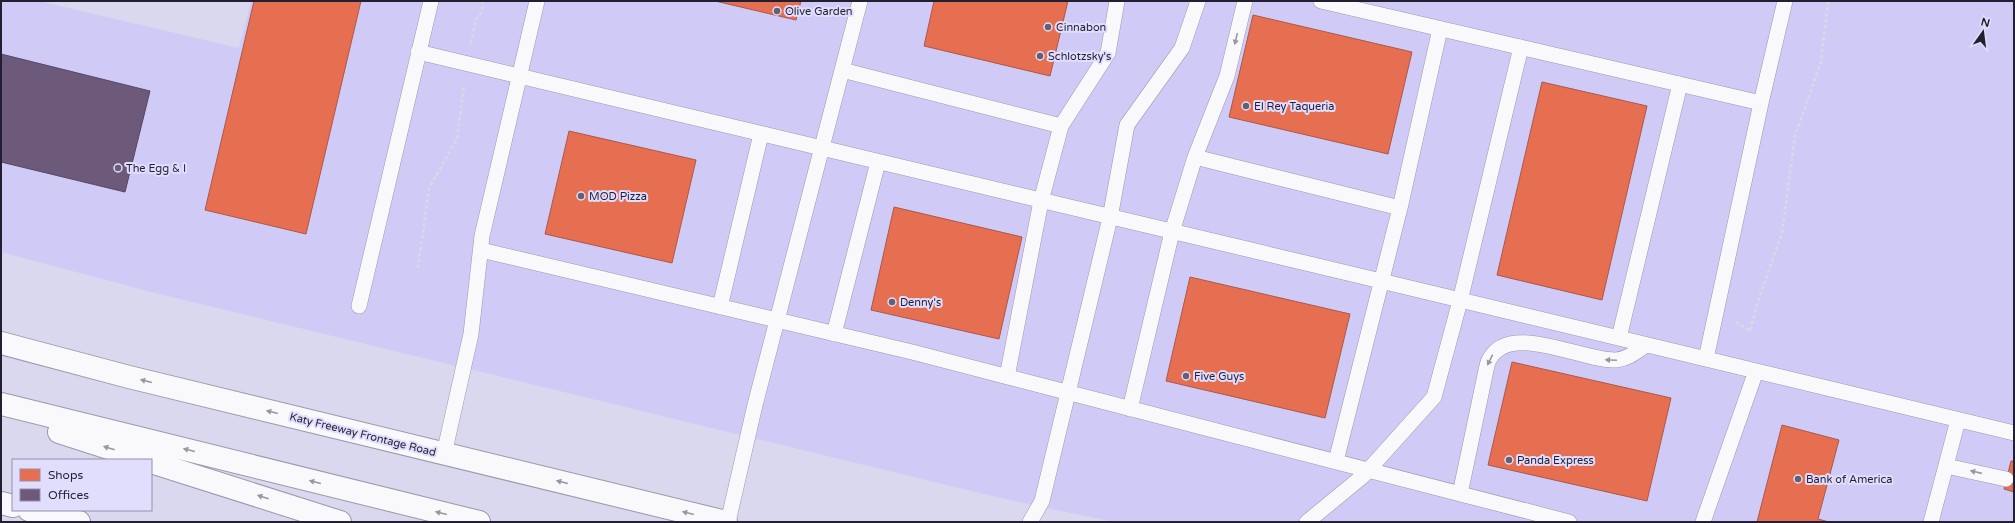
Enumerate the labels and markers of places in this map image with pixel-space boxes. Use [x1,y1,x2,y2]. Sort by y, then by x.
place label: Olive Garden [785,5,853,18]
marker: Olive Garden [772,6,782,16]
place label: Cinnabon [1056,21,1106,34]
marker: Cinnabon [1043,22,1053,32]
place label: Schlotzsky's [1048,50,1111,63]
marker: Schlotzsky's [1035,51,1045,61]
place label: El Rey Taqueria [1254,100,1334,113]
marker: El Rey Taqueria [1241,101,1251,111]
place label: The Egg & I [126,162,186,175]
marker: The Egg & I [113,163,123,173]
place label: MOD Pizza [589,190,647,203]
marker: MOD Pizza [576,191,586,201]
place label: Denny's [900,296,941,309]
marker: Denny's [887,297,897,307]
place label: Five Guys [1194,370,1244,383]
marker: Five Guys [1181,371,1191,381]
place label: Panda Express [1517,454,1594,467]
marker: Panda Express [1504,455,1514,465]
place label: Bank of America [1806,473,1893,486]
marker: Bank of America [1793,474,1803,484]

